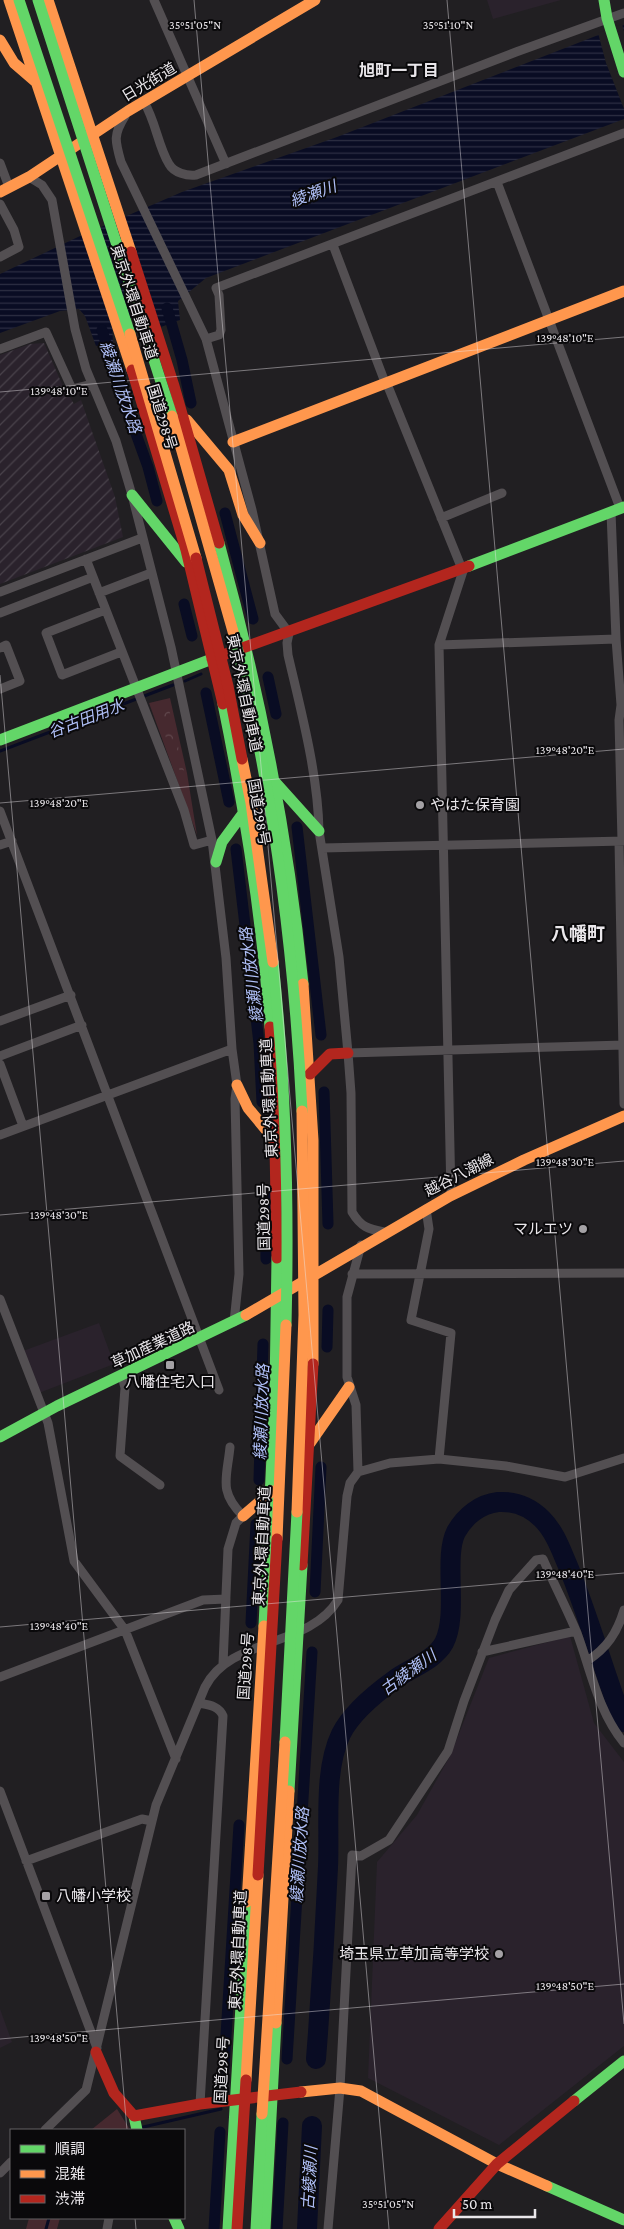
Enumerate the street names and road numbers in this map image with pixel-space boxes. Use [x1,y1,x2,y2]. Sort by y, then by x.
street label: 日光街道 [119,60,179,104]
street label: 東京外環自動車道 [108,242,160,362]
street label: 国道298号 [144,382,180,452]
street label: 東京外環自動車道 [224,633,264,753]
street label: 国道298号 [245,777,273,847]
street label: 東京外環自動車道 [258,1038,280,1158]
street label: 越谷八潮線 [421,1151,496,1200]
street label: 国道298号 [255,1183,273,1251]
street label: 草加産業道路 [109,1319,197,1371]
street label: 東京外環自動車道 [251,1486,273,1606]
street label: 国道298号 [236,1632,256,1700]
street label: 東京外環自動車道 [227,1890,249,2010]
street label: 国道298号 [212,2036,232,2104]

